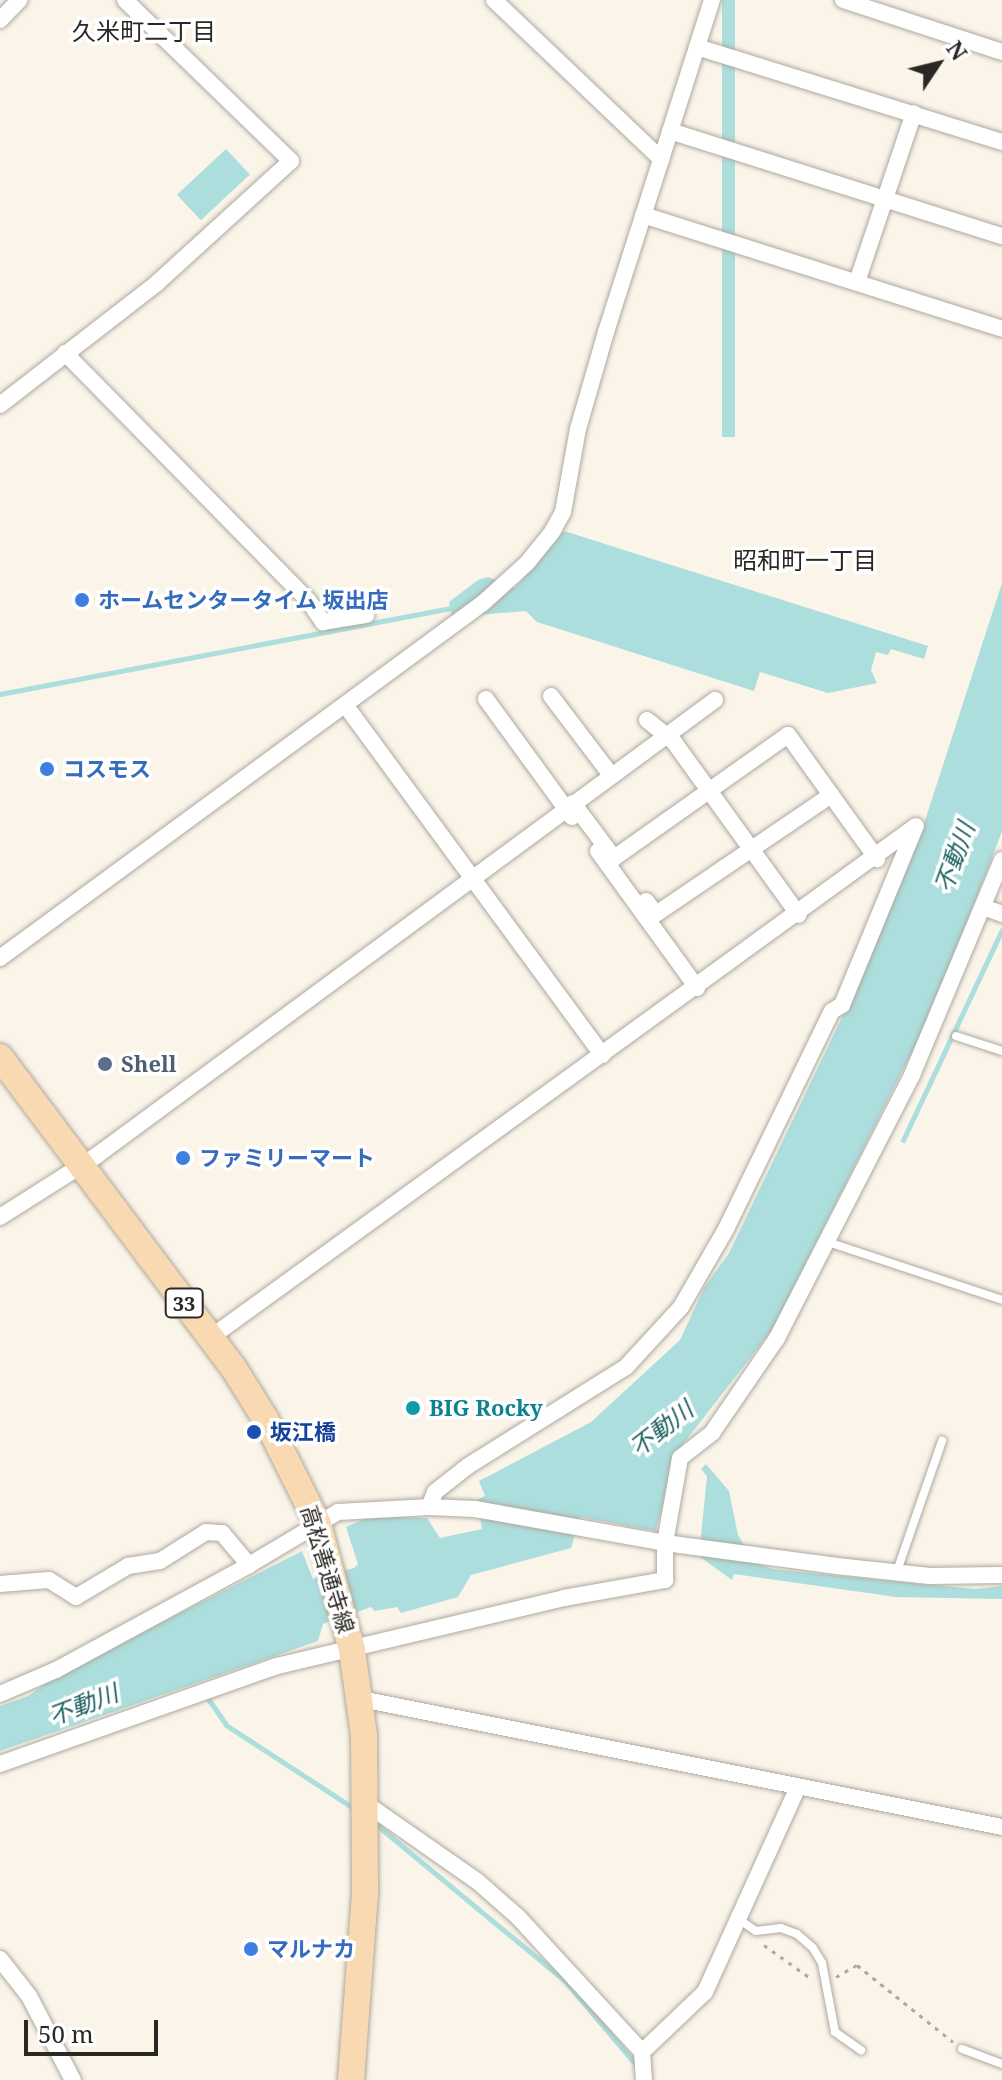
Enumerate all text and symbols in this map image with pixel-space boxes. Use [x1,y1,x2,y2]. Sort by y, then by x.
district label: 久米町二丁目 [72,17,216,45]
north arrow [898,24,978,104]
text: N [940,35,975,66]
district label: 昭和町一丁目 [733,546,877,574]
place label: ホームセンタータイム 坂出店 [98,587,390,613]
marker: ホームセンタータイム 坂出店 [73,591,91,609]
place label: コスモス [63,756,151,782]
marker: コスモス [38,760,56,778]
water label: 不動川 [928,818,980,896]
place label: Shell [121,1051,176,1077]
marker: Shell [96,1055,114,1073]
place label: ファミリーマート [199,1145,375,1171]
marker: ファミリーマート [174,1149,192,1167]
road number: 33 [164,1287,204,1319]
water label: 不動川 [624,1394,698,1462]
place label: BIG Rocky [429,1395,543,1421]
marker: BIG Rocky [404,1399,422,1417]
place label: 坂江橋 [270,1419,336,1445]
marker: 坂江橋 [245,1423,263,1441]
street label: 高松善通寺線 [296,1502,360,1636]
water label: 不動川 [44,1678,122,1730]
place label: マルナカ [267,1936,355,1962]
marker: マルナカ [242,1940,260,1958]
scale bar [28,2004,162,2054]
text: 50 m [38,2017,94,2050]

